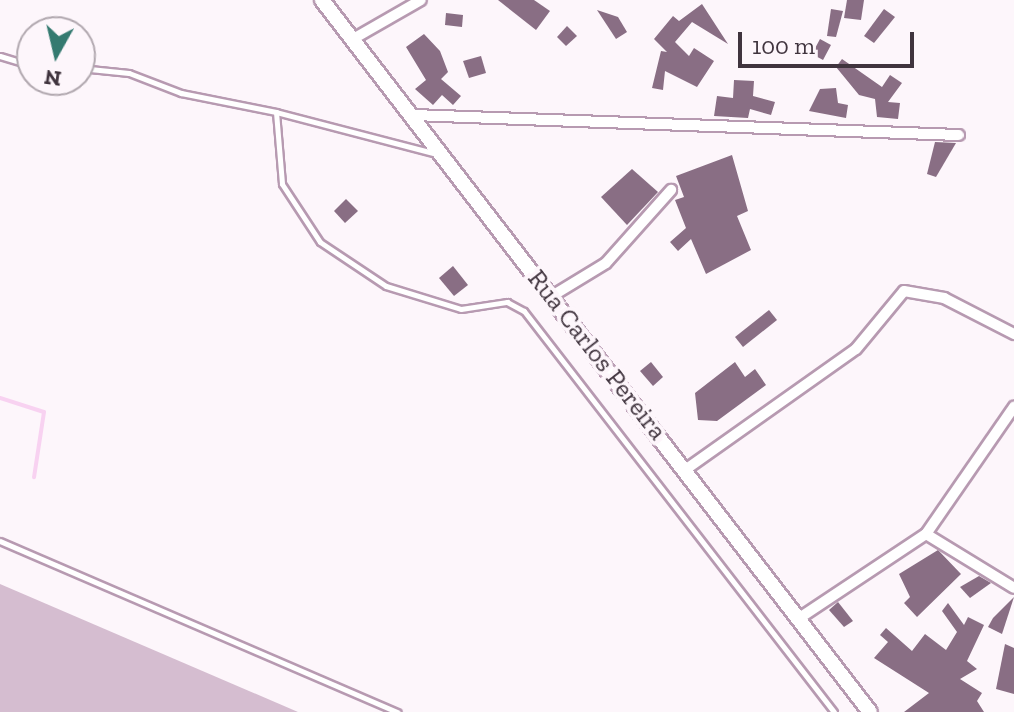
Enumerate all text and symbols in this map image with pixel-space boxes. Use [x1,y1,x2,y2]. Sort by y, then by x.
north arrow [16,16,96,96]
scale bar [742,16,918,66]
text: 100 m [752,31,815,60]
text: N [43,64,63,93]
street label: Rua Carlos Pereira [521,264,673,446]

